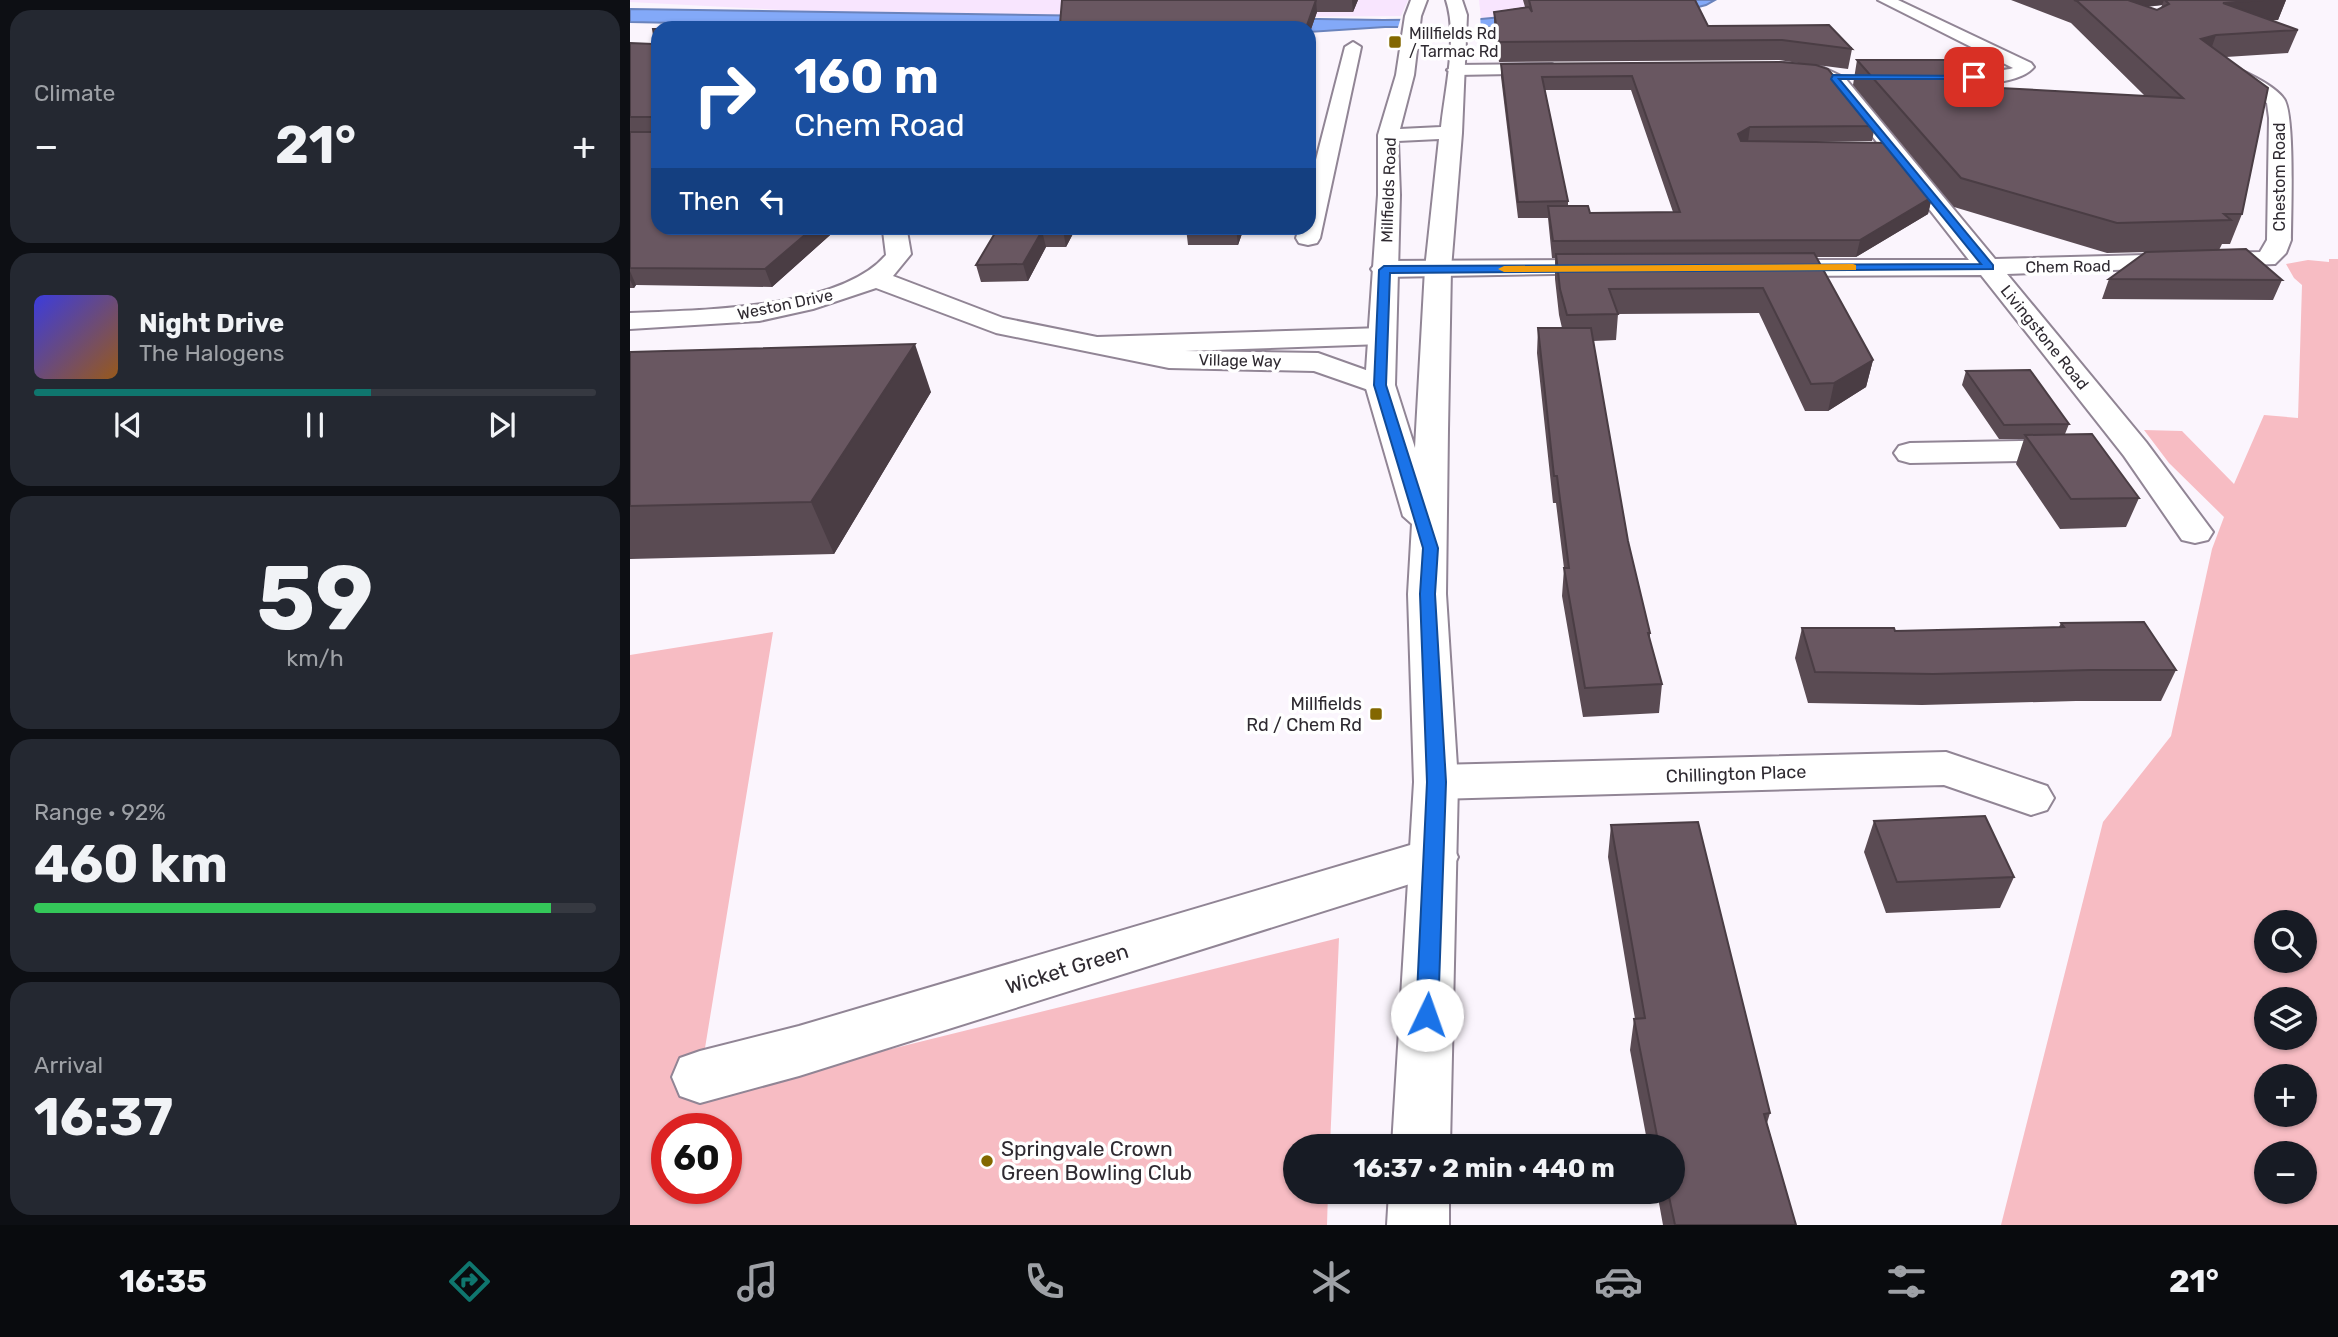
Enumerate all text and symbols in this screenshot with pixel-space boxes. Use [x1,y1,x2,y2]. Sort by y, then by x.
place label: Millfields Rd / Tarmac Rd [1409,24,1499,61]
marker: Millfields Rd / Tarmac Rd [1387,34,1403,50]
text: 160 m [794,47,939,105]
pin [1944,47,2004,107]
icon: right [679,49,770,140]
icon: arrive [1955,58,1993,96]
text: Climate [34,79,115,107]
text: Chem Road [794,106,965,144]
text: 21° [275,114,356,176]
street label: Chestom Road [2270,122,2289,232]
text: − [34,123,59,169]
text: + [572,123,596,169]
street label: Millfields Road [1377,137,1400,243]
icon: left [754,182,792,220]
text: Then [679,186,740,217]
street label: Chem Road [2025,256,2111,277]
street label: Livingstone Road [1997,281,2093,393]
street label: Weston Drive [736,285,835,324]
text: Night Drive [139,308,284,339]
text: The Halogens [139,339,285,367]
street label: Village Way [1198,350,1282,371]
icon: previous [109,406,147,444]
icon: pause [296,406,334,444]
icon: next [483,406,521,444]
text: 59 [256,544,374,652]
text: km/h [286,644,344,672]
place label: Millfields Rd / Chem Rd [1246,693,1362,736]
marker: Millfields Rd / Chem Rd [1368,706,1384,722]
street label: Chillington Place [1665,761,1807,787]
text: Range · 92% [34,798,166,826]
text: 460 km [34,833,228,895]
map controls [2254,910,2317,1204]
button: search [2254,910,2317,973]
street label: Wicket Green [1002,938,1131,999]
position arrow [1390,978,1464,1052]
button: layers [2254,987,2317,1050]
text: Arrival [34,1051,103,1079]
button: + [2254,1064,2317,1127]
text: 16:37 [34,1086,173,1148]
speed limit sign: 60 [651,1113,742,1204]
place label: Springvale Crown Green Bowling Club [1001,1136,1192,1185]
button: − [2254,1141,2317,1204]
marker: Springvale Crown Green Bowling Club [979,1153,995,1169]
text: 16:37 · 2 min · 440 m [1353,1153,1615,1184]
icon: directions [445,1257,494,1306]
icon: music [733,1257,782,1306]
icon: phone [1020,1257,1069,1306]
icon: climate [1307,1257,1356,1306]
icon: car [1594,1257,1643,1306]
icon: filters [1882,1257,1931,1306]
text: 16:35 [119,1262,207,1300]
text: 21° [2169,1262,2219,1300]

